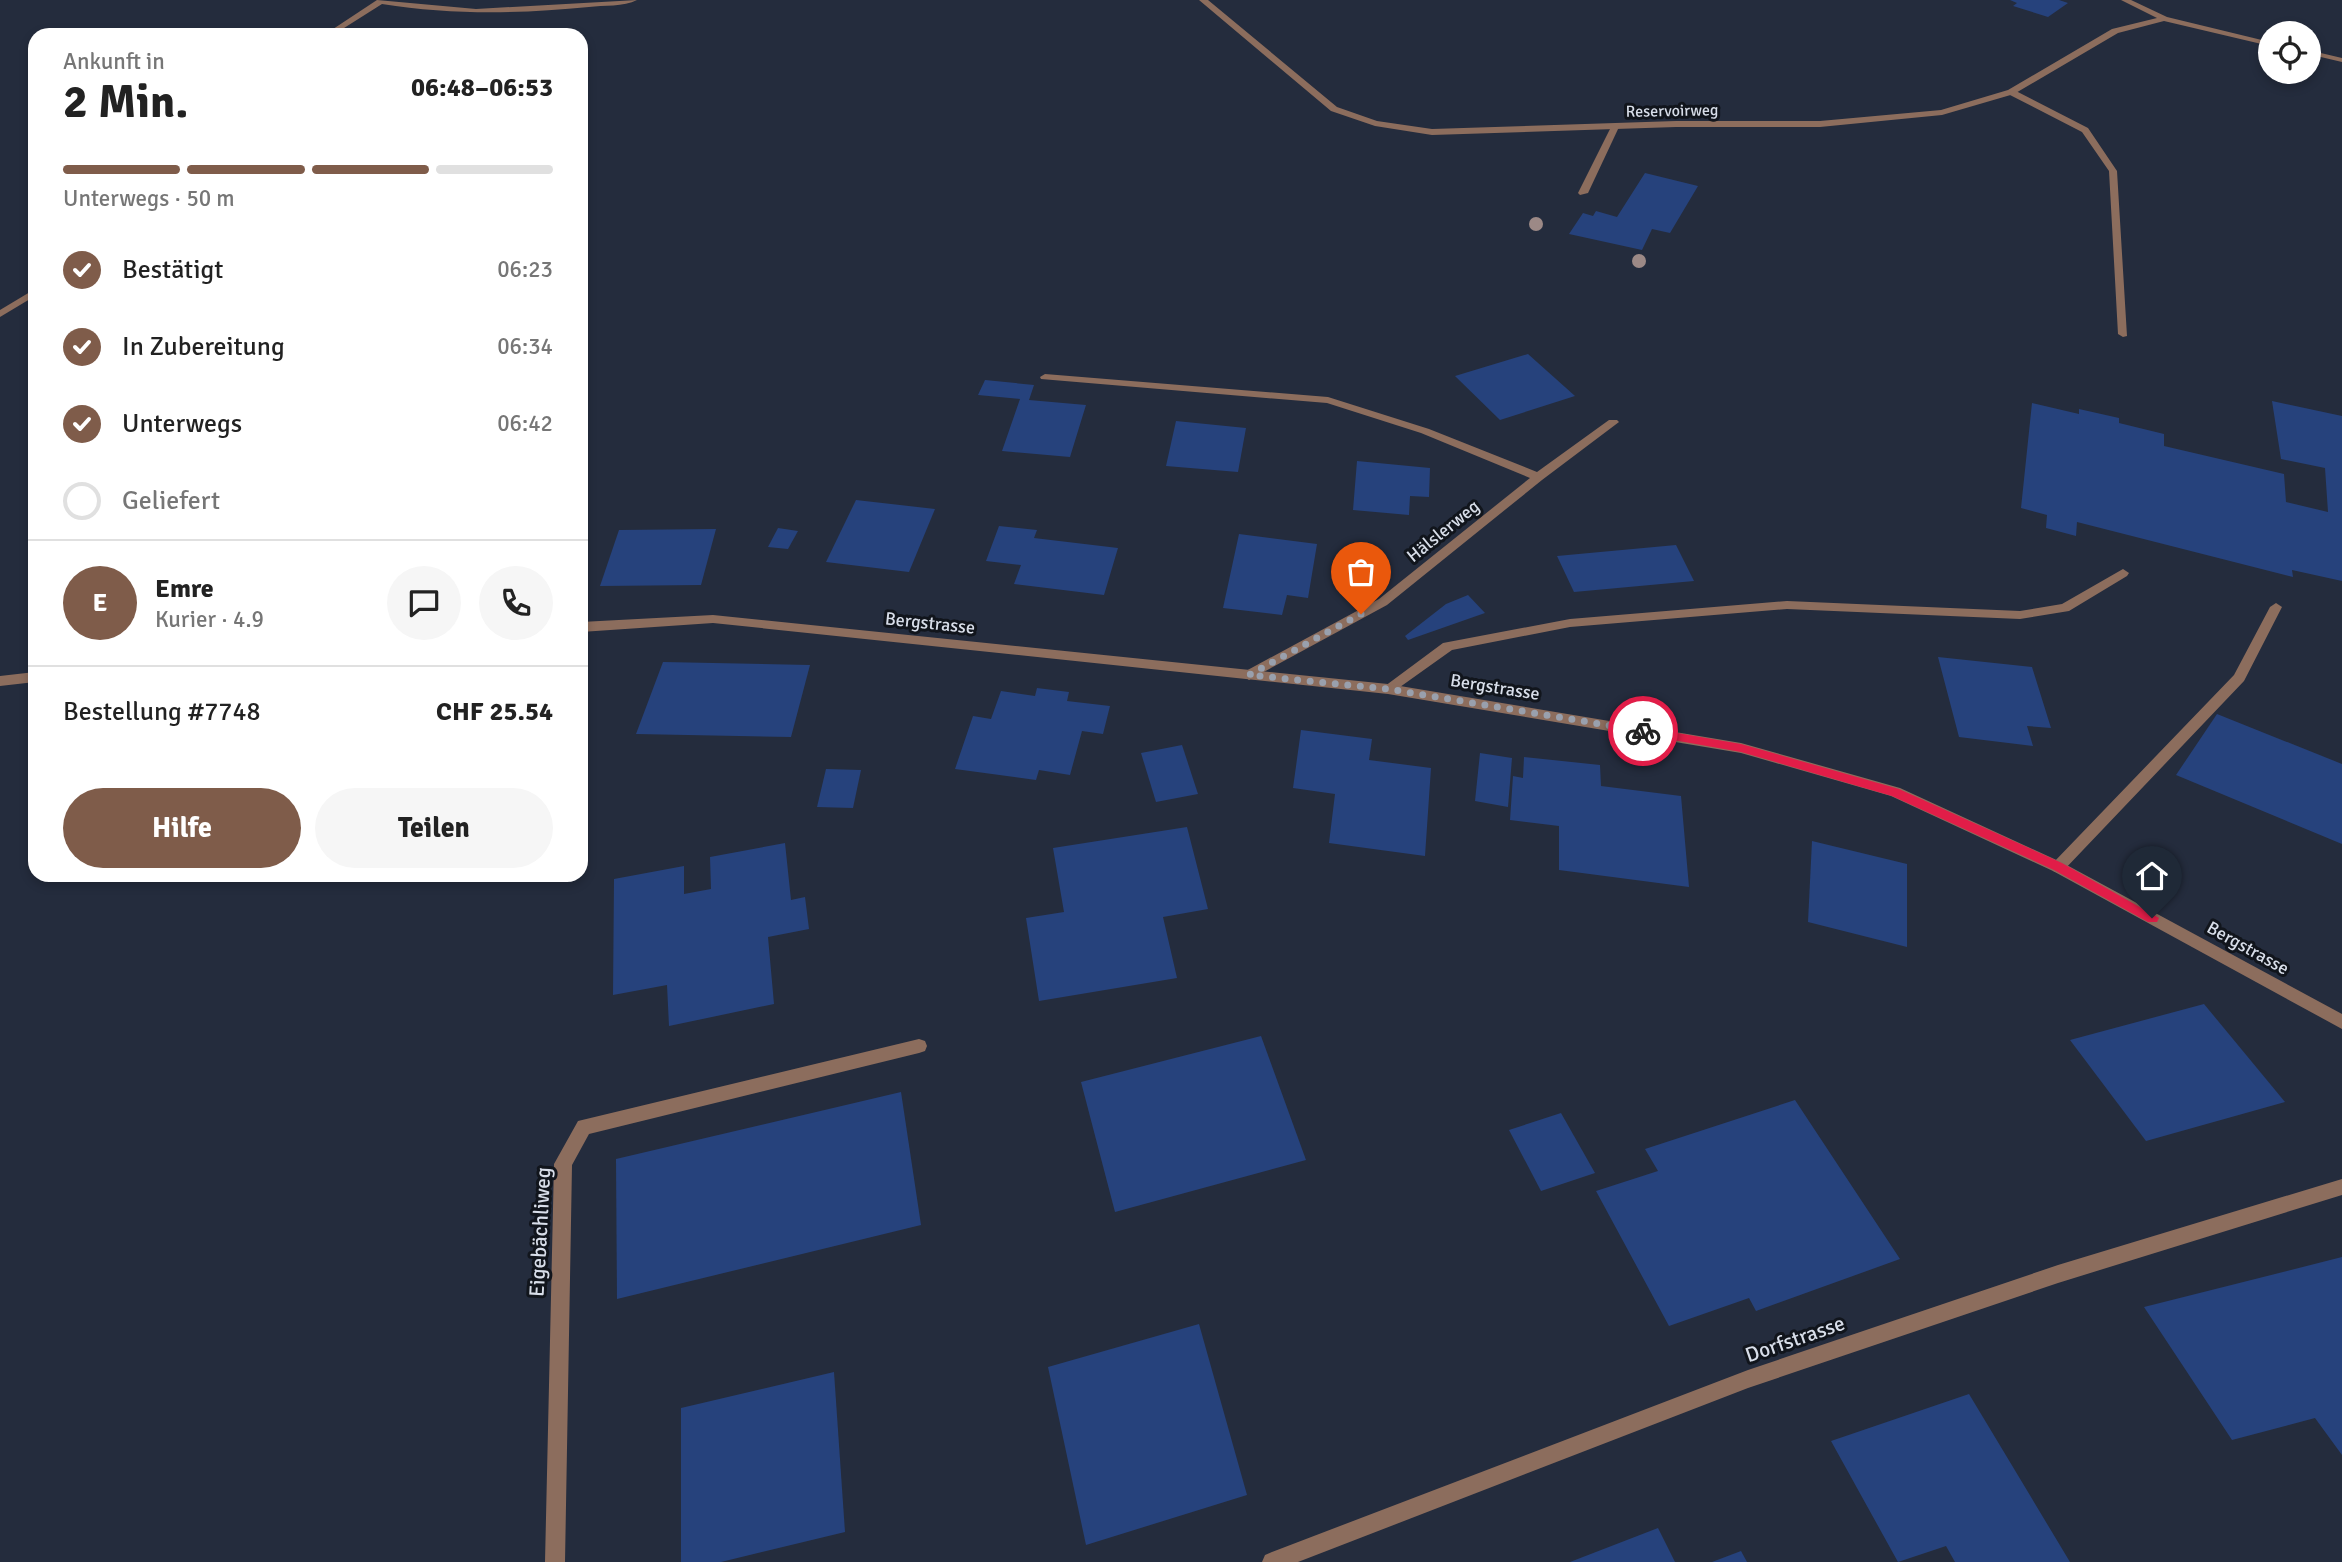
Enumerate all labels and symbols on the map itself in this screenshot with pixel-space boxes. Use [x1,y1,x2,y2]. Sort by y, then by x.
street label: Reservoirweg [1626,100,1718,122]
street label: Hälslerweg [1402,495,1484,567]
pin [1331,542,1391,614]
street label: Bergstrasse [884,607,976,639]
street label: Bergstrasse [1449,669,1541,705]
courier [1608,696,1678,766]
pin [2122,846,2182,918]
street label: Bergstrasse [2203,916,2293,980]
street label: Eigebächliweg [524,1166,556,1298]
street label: Dorfstrasse [1742,1310,1848,1368]

